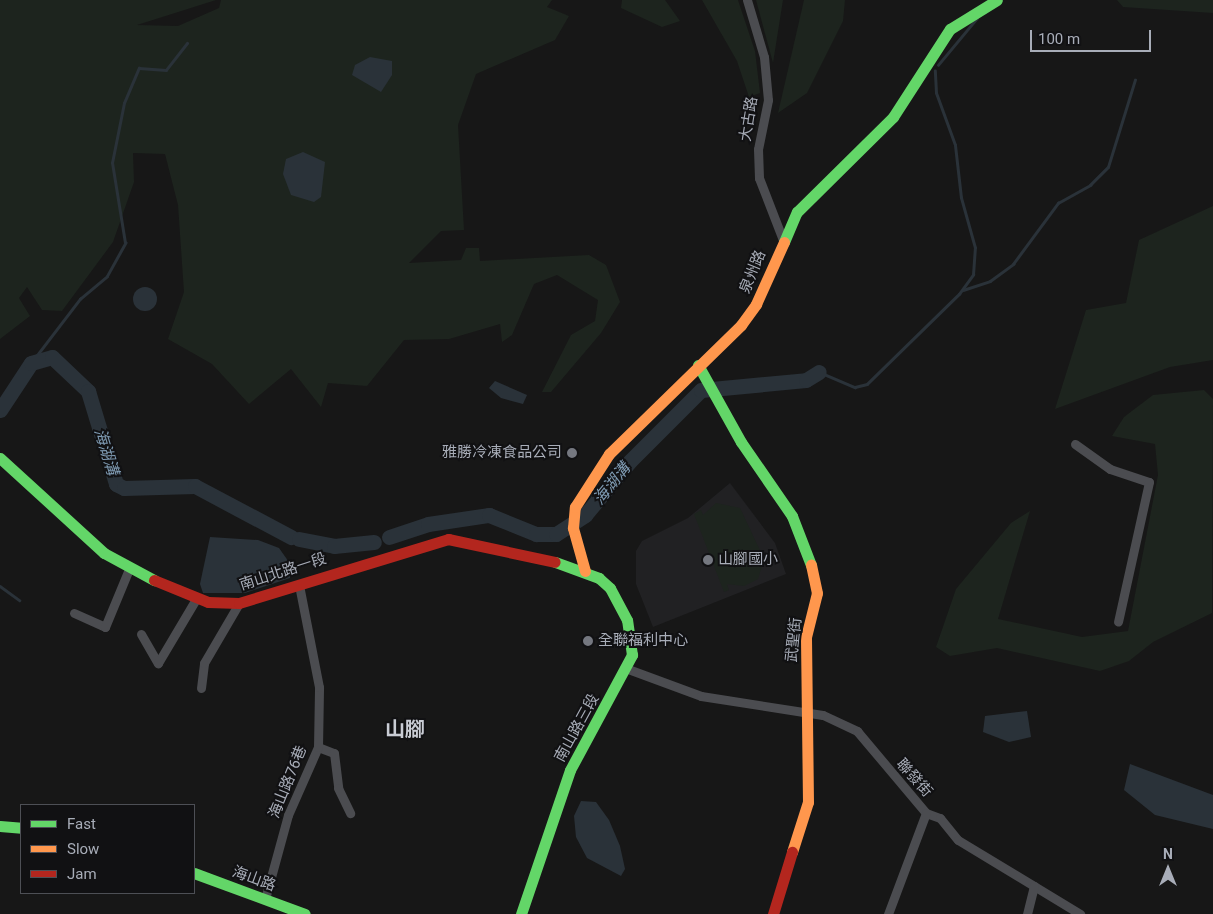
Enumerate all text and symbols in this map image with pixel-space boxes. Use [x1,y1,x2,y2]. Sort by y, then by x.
scale bar [1033,20,1154,52]
text: 100 m [1038,30,1080,48]
street label: 大古路 [737,95,761,143]
street label: 泉州路 [736,248,770,296]
water label: 海湖溝 [90,426,122,478]
place label: 雅勝冷凍食品公司 [442,444,562,462]
marker: 雅勝冷凍食品公司 [566,447,578,459]
water label: 海湖溝 [589,459,635,509]
street label: 南山北路一段 [237,550,329,594]
place label: 山腳國小 [718,551,778,569]
marker: 山腳國小 [702,554,714,566]
street label: 武聖街 [783,617,805,663]
place label: 全聯福利中心 [598,632,688,650]
marker: 全聯福利中心 [582,635,594,647]
street label: 南山路三段 [551,691,603,765]
district label: 山腳 [385,717,425,741]
street label: 海山路76巷 [265,743,311,821]
street label: 聯發街 [892,755,936,801]
legend [20,804,195,894]
text: Fast [67,815,96,833]
text: Slow [67,840,99,858]
north arrow [1143,844,1193,894]
text: N [1163,846,1173,862]
street label: 海山路 [230,863,278,895]
text: Jam [67,865,97,883]

